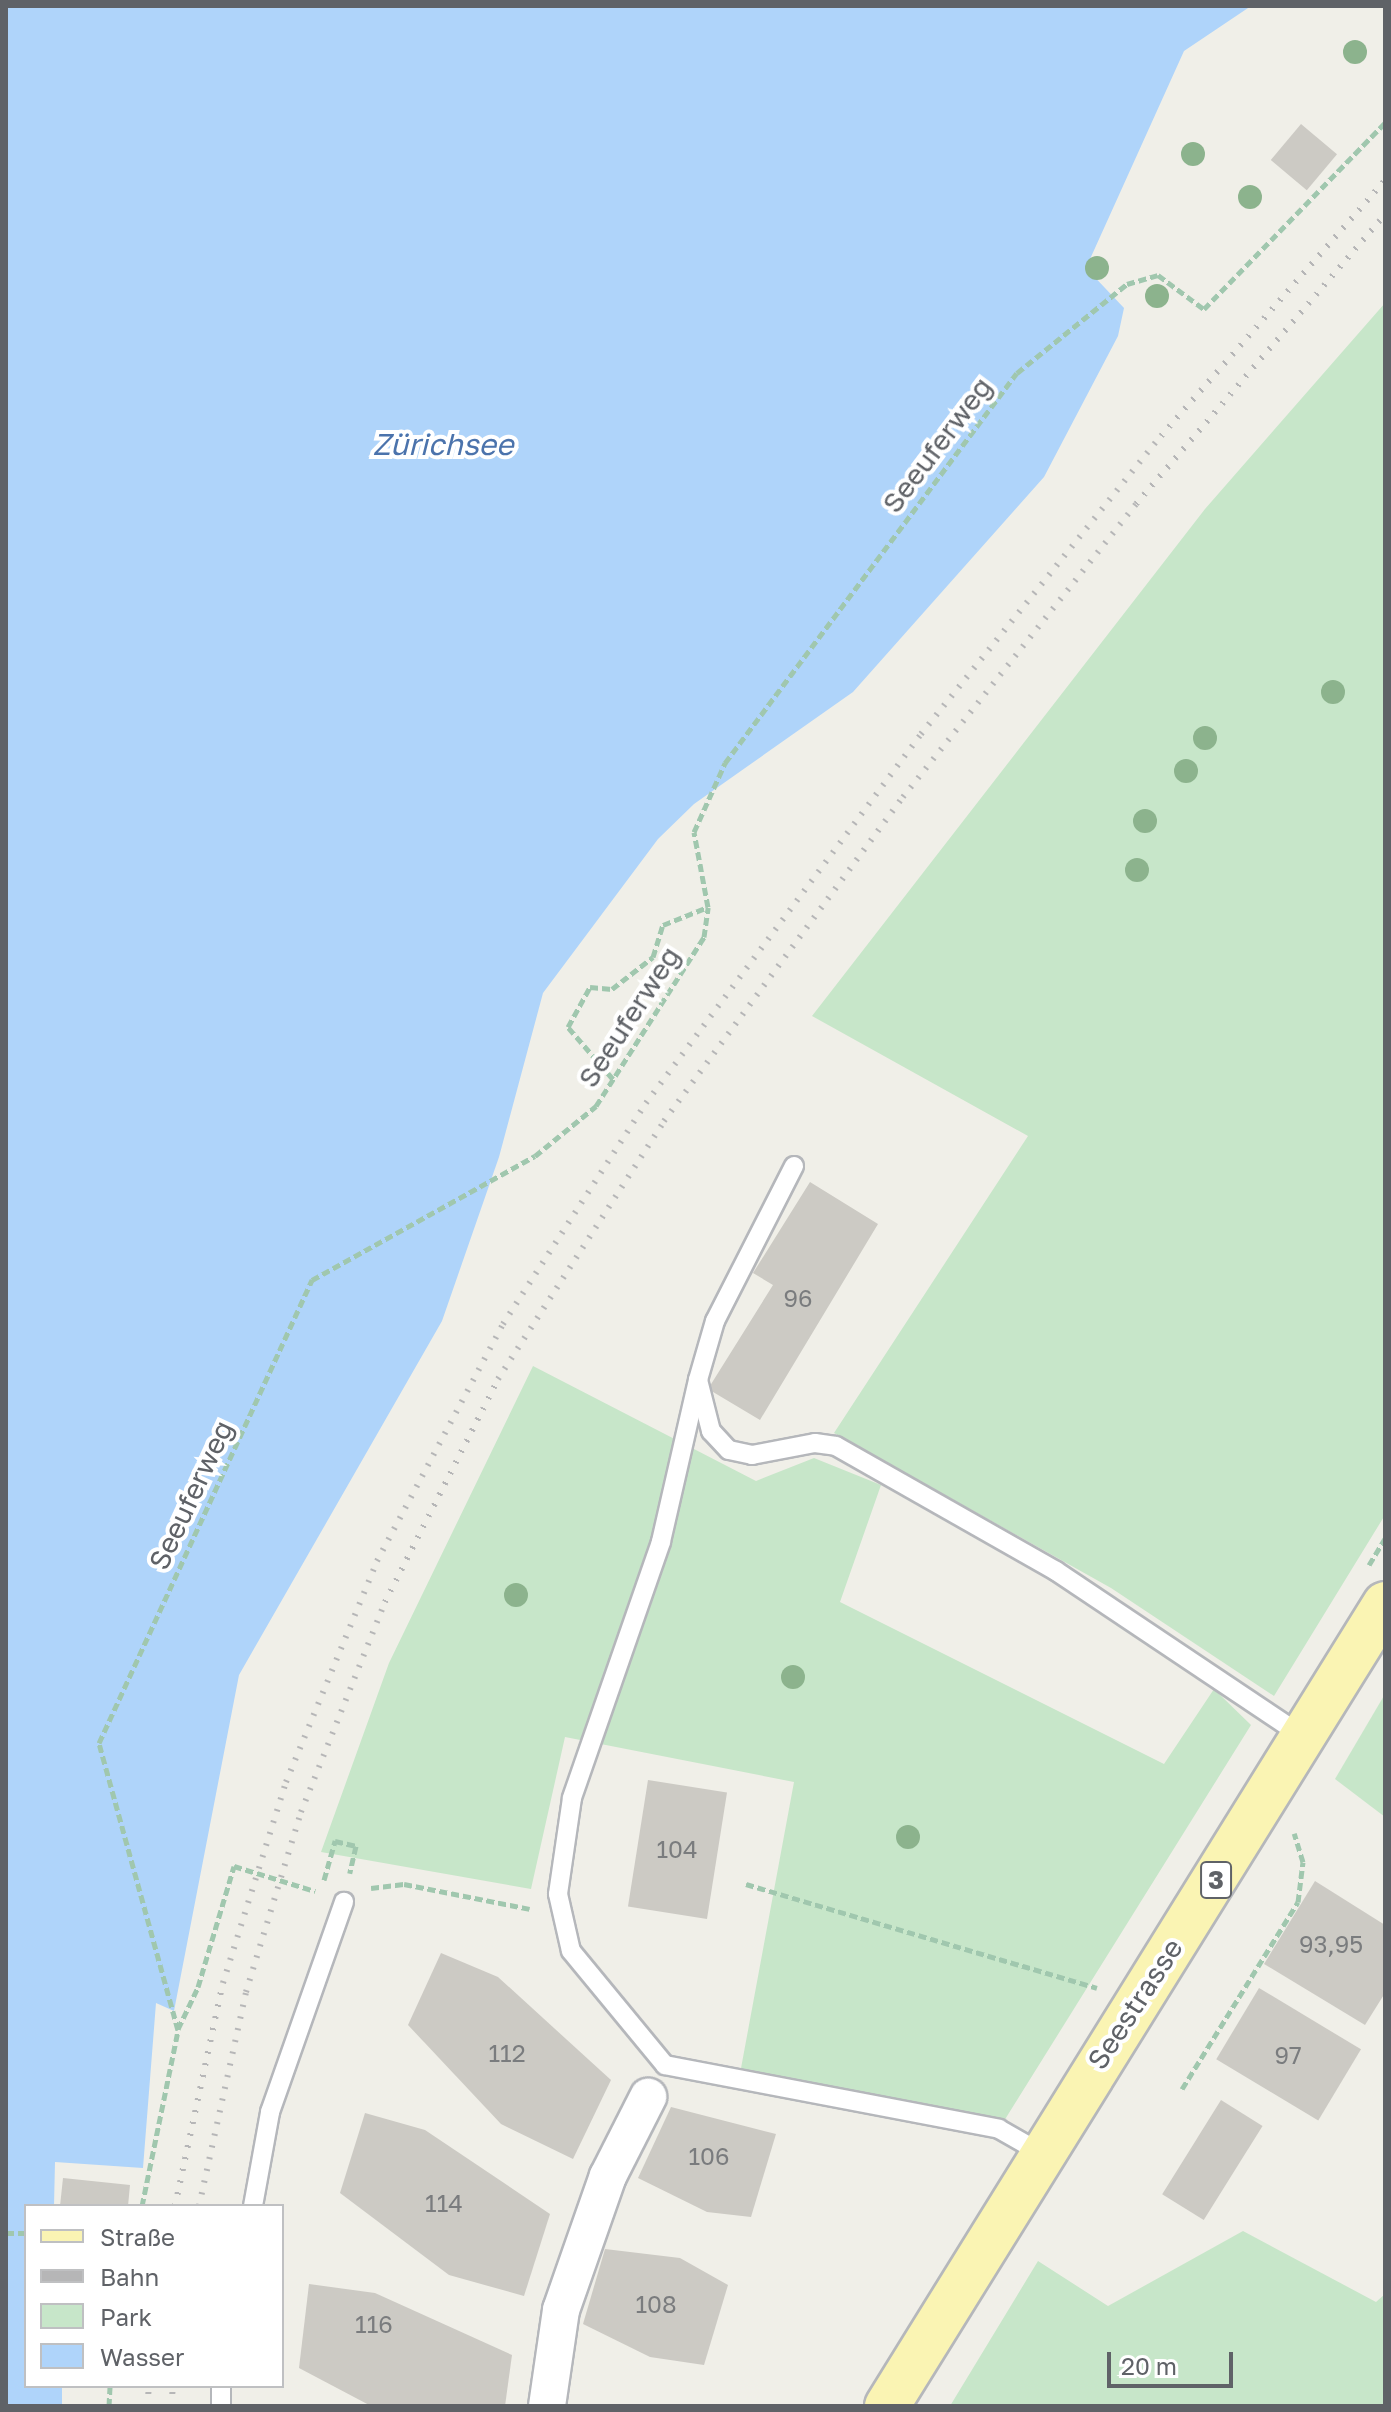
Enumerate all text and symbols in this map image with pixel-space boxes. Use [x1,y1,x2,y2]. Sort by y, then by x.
street label: Seeuferweg [875,371,999,519]
water label: Zürichsee [373,426,513,462]
street label: Seeuferweg [571,940,687,1094]
house number: 96 [783,1284,813,1312]
street label: Seeuferweg [142,1415,240,1575]
house number: 104 [656,1835,698,1863]
road number: 3 [1200,1858,1232,1902]
house number: 93,95 [1299,1930,1363,1958]
street label: Seestrasse [1080,1932,1190,2076]
house number: 112 [488,2039,526,2067]
house number: 97 [1274,2041,1302,2069]
house number: 106 [688,2142,730,2170]
house number: 114 [425,2189,463,2217]
legend [24,2204,284,2388]
text: Straße [100,2222,175,2251]
text: Bahn [100,2262,159,2291]
house number: 108 [635,2290,677,2318]
text: Park [100,2302,152,2331]
house number: 116 [355,2310,393,2338]
scale bar [1111,2336,1237,2386]
text: Wasser [100,2342,184,2371]
text: 20 m [1121,2351,1177,2380]

